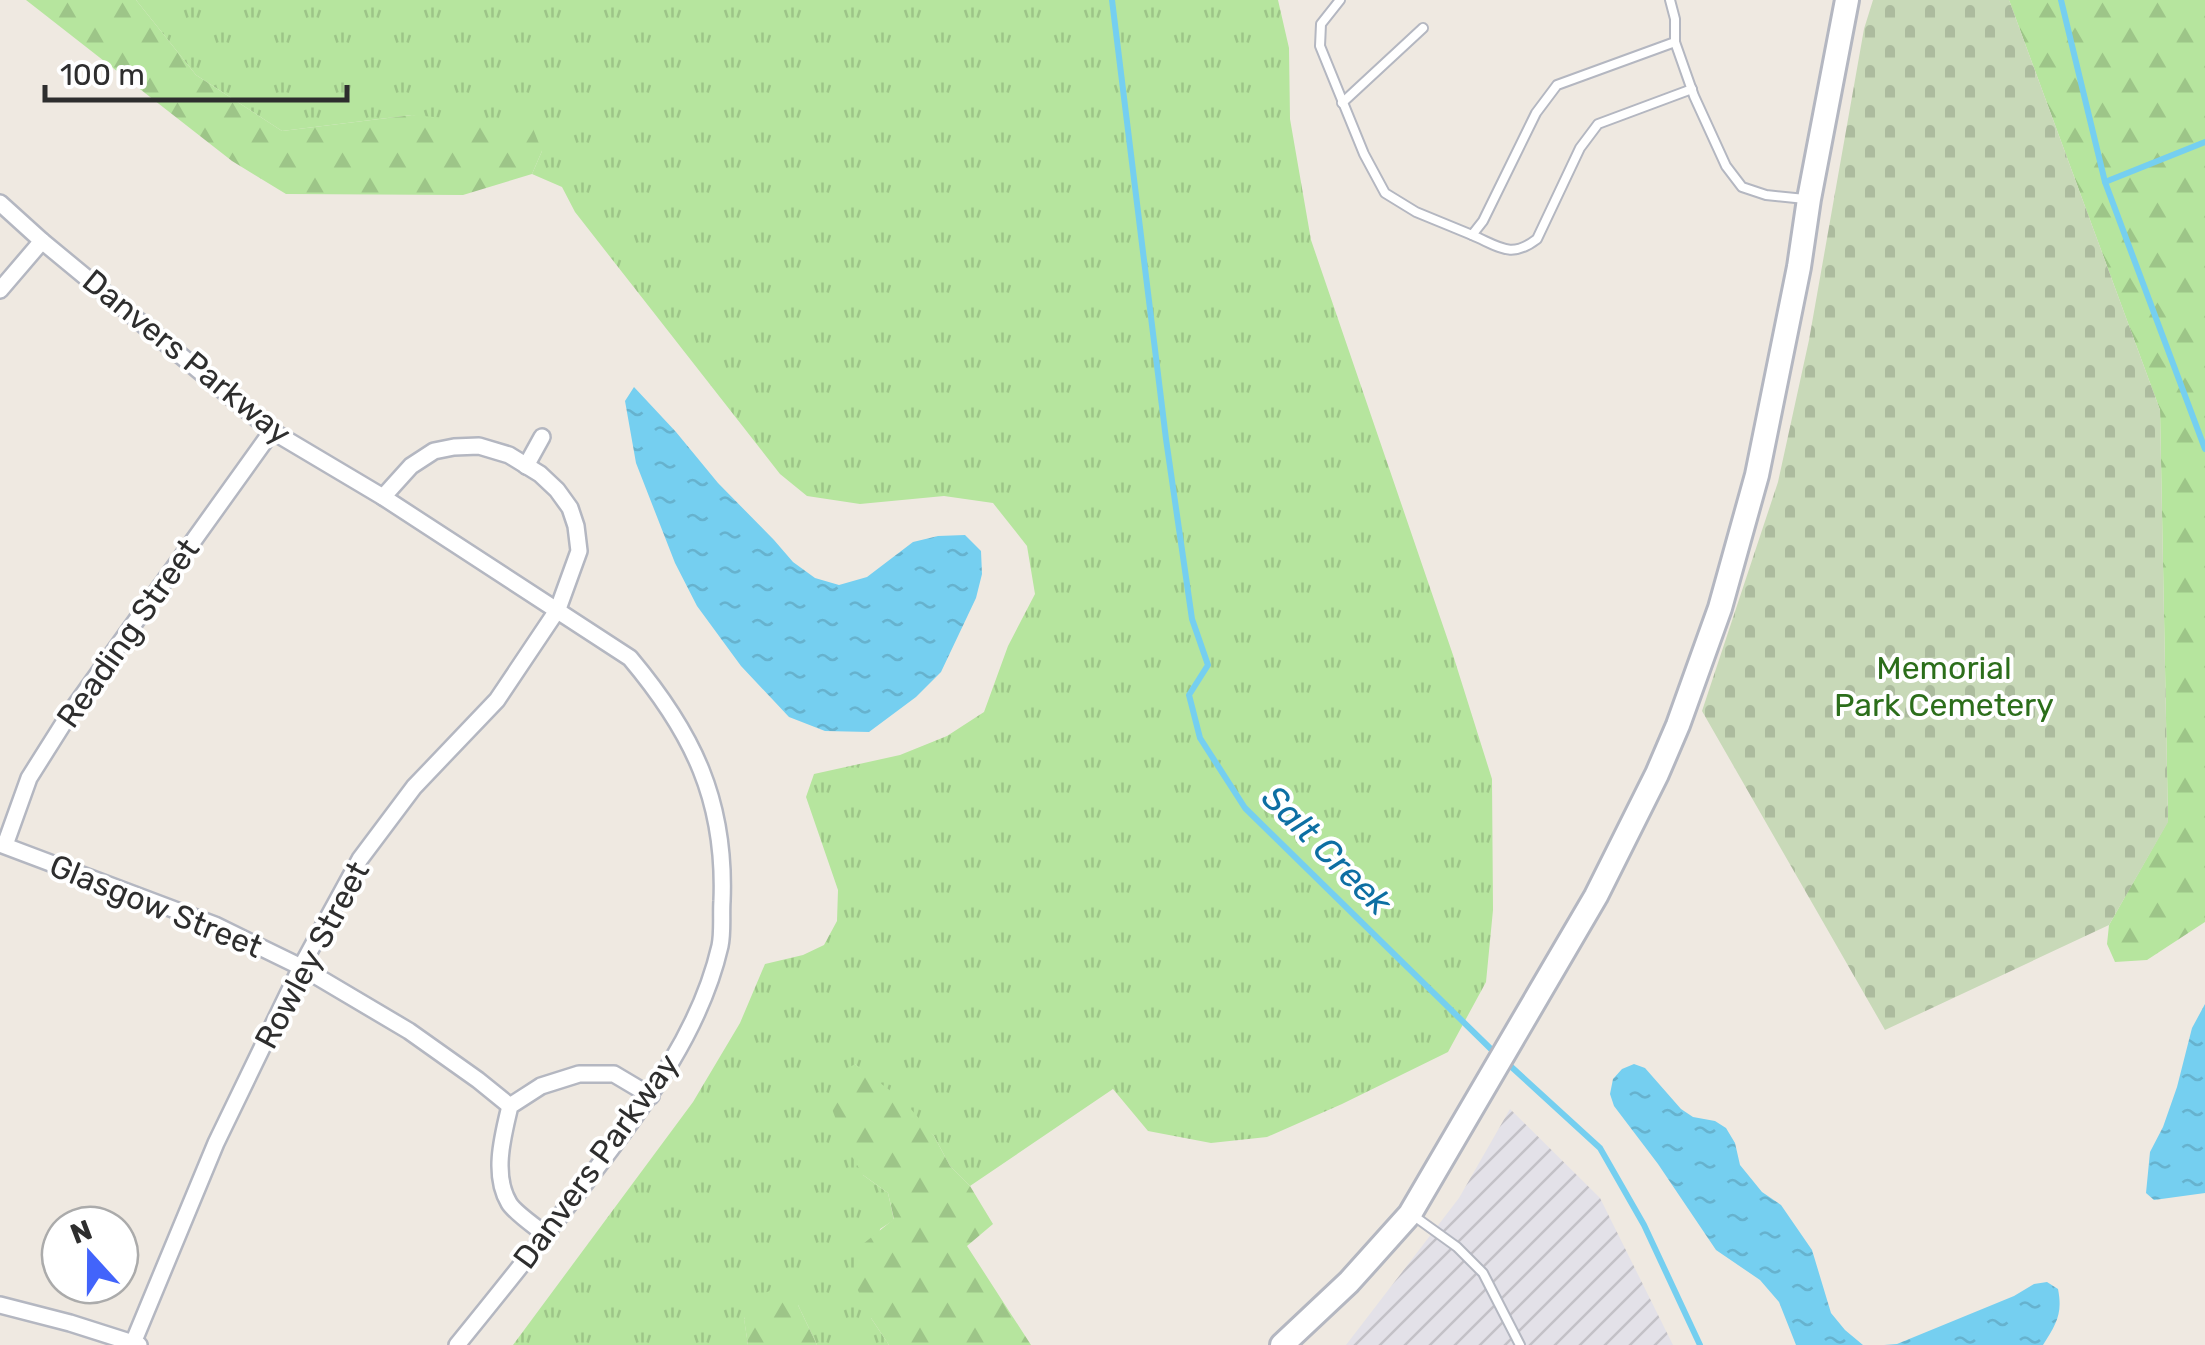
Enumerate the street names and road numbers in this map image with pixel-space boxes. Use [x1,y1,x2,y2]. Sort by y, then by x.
street label: Danvers Parkway [75,261,299,453]
street label: Reading Street [49,531,207,735]
street label: Glasgow Street [44,846,268,966]
street label: Rowley Street [247,855,377,1055]
street label: Danvers Parkway [505,1046,687,1276]

